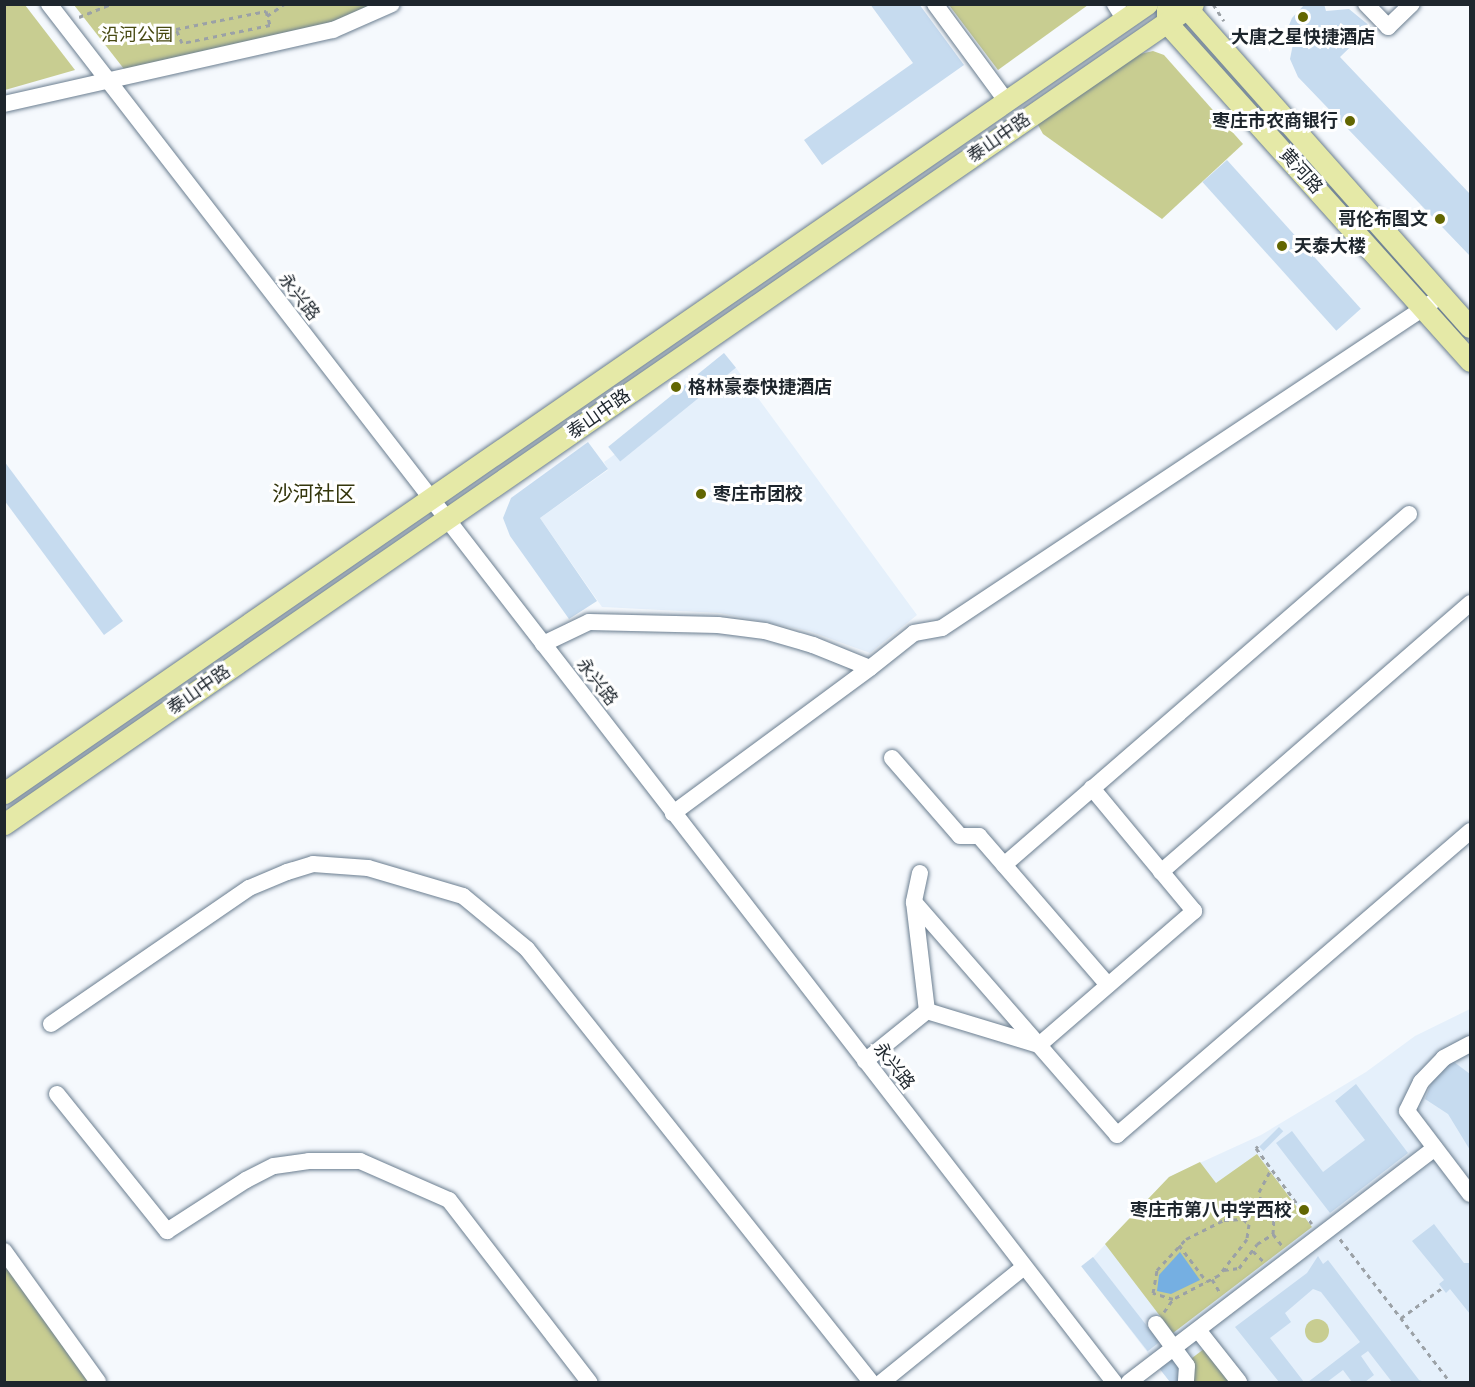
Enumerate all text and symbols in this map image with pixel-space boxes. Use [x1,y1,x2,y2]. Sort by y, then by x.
marker: 大唐之星快捷酒店 [1296,10,1310,24]
park label: 沿河公园 [101,24,173,46]
place label: 大唐之星快捷酒店 [1231,26,1375,48]
street label: 泰山中路 [963,109,1035,167]
place label: 枣庄市农商银行 [1212,110,1338,132]
marker: 枣庄市农商银行 [1343,114,1357,128]
street label: 黄河路 [1275,144,1327,198]
place label: 哥伦布图文 [1338,208,1428,230]
marker: 哥伦布图文 [1433,212,1447,226]
place label: 天泰大楼 [1294,235,1366,257]
marker: 天泰大楼 [1275,239,1289,253]
street label: 永兴路 [274,269,324,325]
place label: 格林豪泰快捷酒店 [688,376,832,398]
marker: 格林豪泰快捷酒店 [669,380,683,394]
street label: 泰山中路 [563,385,635,443]
district label: 沙河社区 [272,481,356,507]
place label: 枣庄市团校 [713,483,803,505]
marker: 枣庄市团校 [694,487,708,501]
street label: 永兴路 [572,654,622,710]
street label: 泰山中路 [163,661,235,719]
street label: 永兴路 [869,1038,919,1094]
place label: 枣庄市第八中学西校 [1130,1199,1292,1221]
marker: 枣庄市第八中学西校 [1297,1203,1311,1217]

